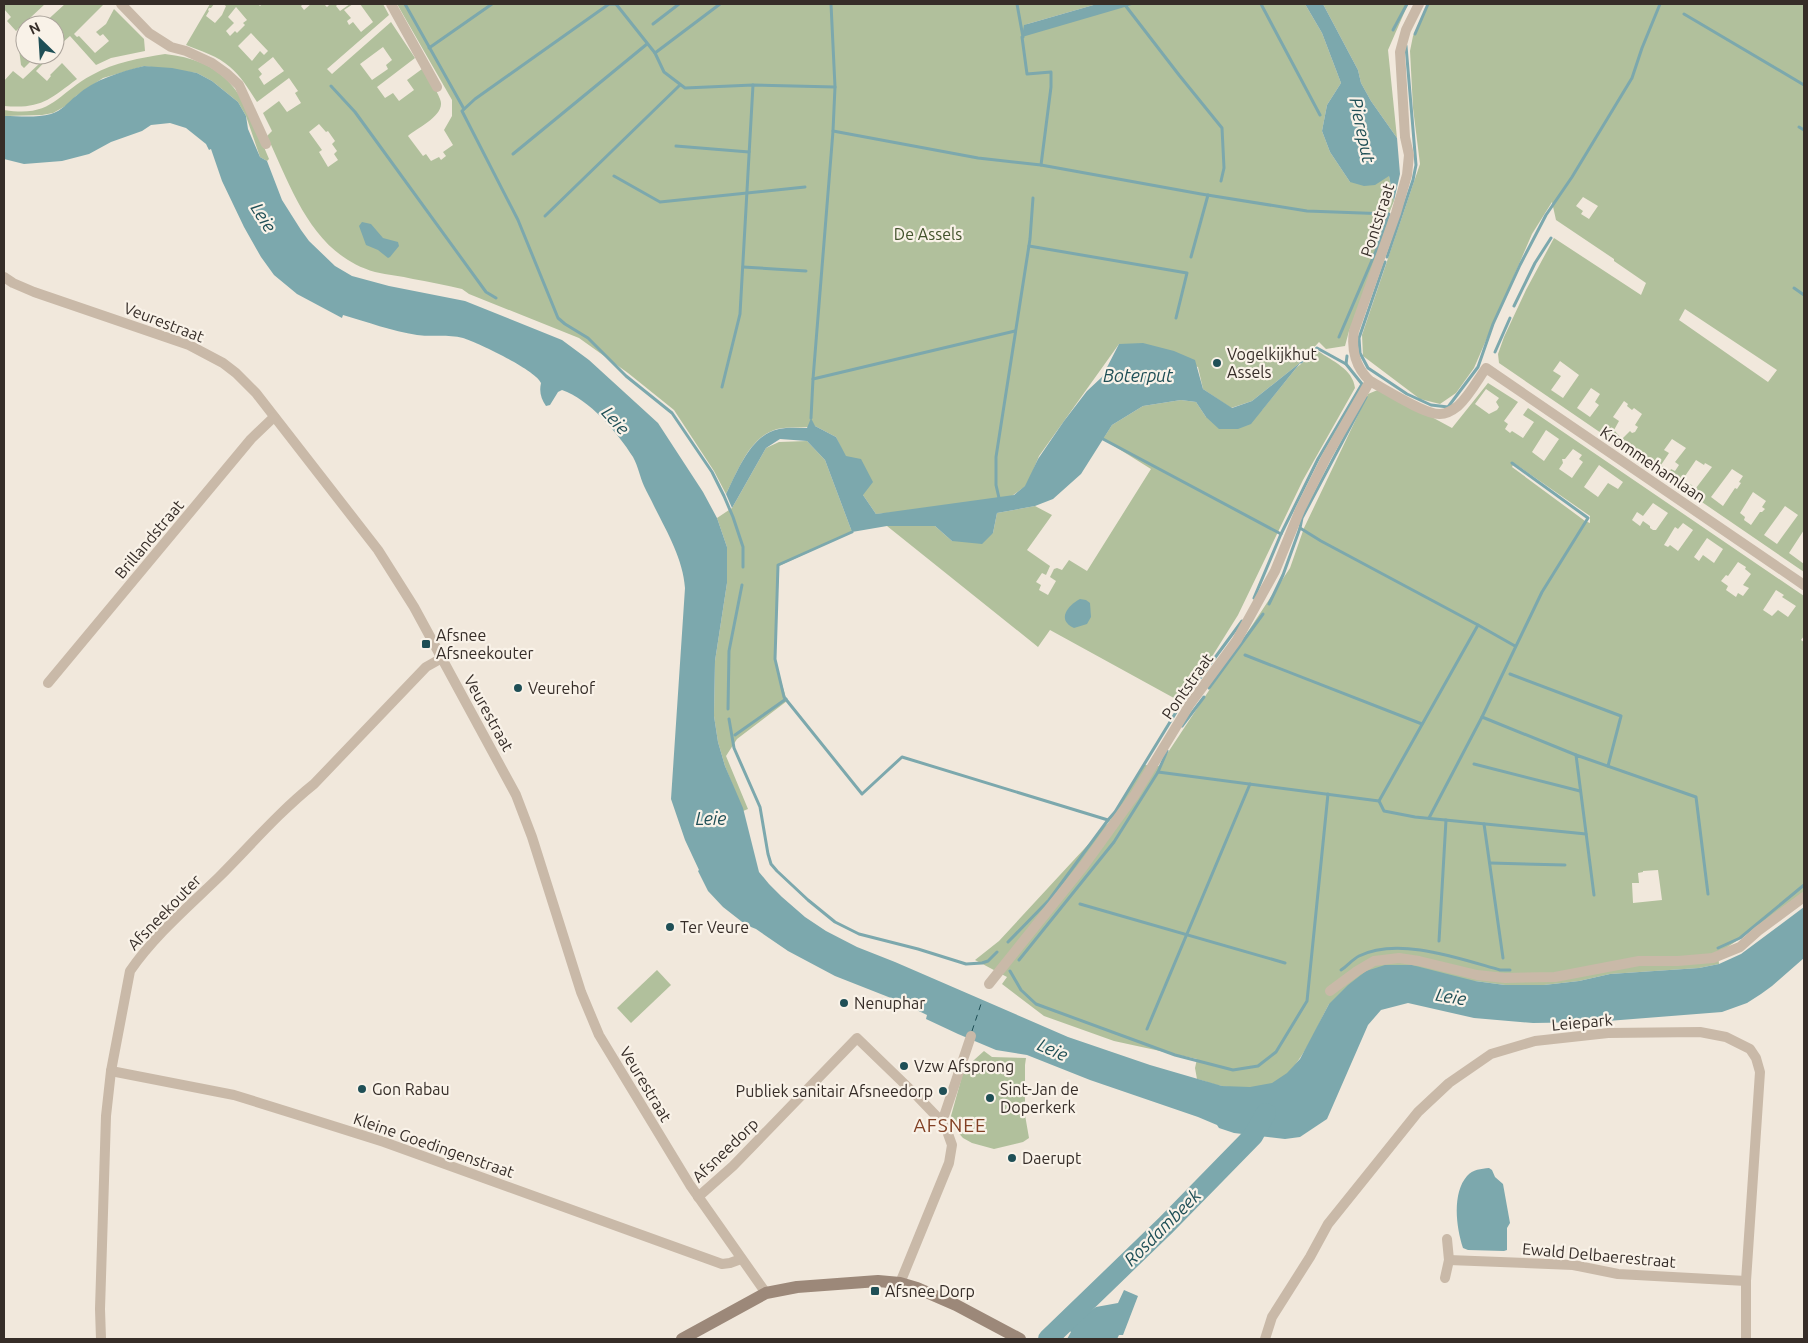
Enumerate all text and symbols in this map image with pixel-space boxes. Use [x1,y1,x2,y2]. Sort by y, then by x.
north arrow [15,15,65,65]
text: N [26,19,43,38]
water label: Piereput [1346,95,1380,165]
street label: Pontstraat [1357,180,1398,259]
water label: Leie [247,199,281,235]
park label: De Assels [894,225,962,243]
street label: Veurestraat [121,298,207,346]
place label: Vogelkijkhut Assels [1227,345,1317,381]
marker: Vogelkijkhut Assels [1211,357,1223,369]
water label: Boterput [1103,365,1174,385]
water label: Leie [598,402,634,438]
street label: Krommehamlaan [1597,422,1709,506]
street label: Brillandstraat [111,495,188,582]
place label: Afsnee Afsneekouter [436,626,534,662]
marker: Afsnee Afsneekouter [420,638,432,650]
street label: Pontstraat [1158,649,1217,722]
street label: Veurestraat [461,672,518,755]
place label: Veurehof [528,679,596,697]
marker: Veurehof [512,682,524,694]
water label: Leie [696,808,726,828]
street label: Afsneekouter [124,871,204,953]
place label: Ter Veure [680,918,749,936]
marker: Ter Veure [664,921,676,933]
water label: Leie [1434,984,1468,1008]
place label: Nenuphar [854,994,925,1012]
marker: Nenuphar [838,997,850,1009]
street label: Leiepark [1551,1010,1613,1034]
water label: Leie [1035,1034,1071,1064]
street label: Veurestraat [617,1043,676,1125]
place label: Vzw Afsprong [914,1057,1014,1075]
marker: Vzw Afsprong [898,1060,910,1072]
place label: Gon Rabau [372,1080,450,1098]
place label: Sint-Jan de Doperkerk [1000,1080,1079,1116]
place label: Publiek sanitair Afsneedorp [736,1082,933,1100]
marker: Gon Rabau [356,1083,368,1095]
marker: Publiek sanitair Afsneedorp [937,1085,949,1097]
marker: Sint-Jan de Doperkerk [984,1092,996,1104]
street label: Kleine Goedingenstraat [351,1109,517,1181]
street label: Afsneedorp [688,1114,762,1186]
district label: AFSNEE [913,1114,987,1136]
place label: Daerupt [1022,1149,1082,1167]
marker: Daerupt [1006,1152,1018,1164]
water label: Rosdambeek [1120,1184,1205,1269]
street label: Ewald Delbaerestraat [1521,1239,1677,1271]
place label: Afsnee Dorp [885,1282,975,1300]
marker: Afsnee Dorp [869,1285,881,1297]

